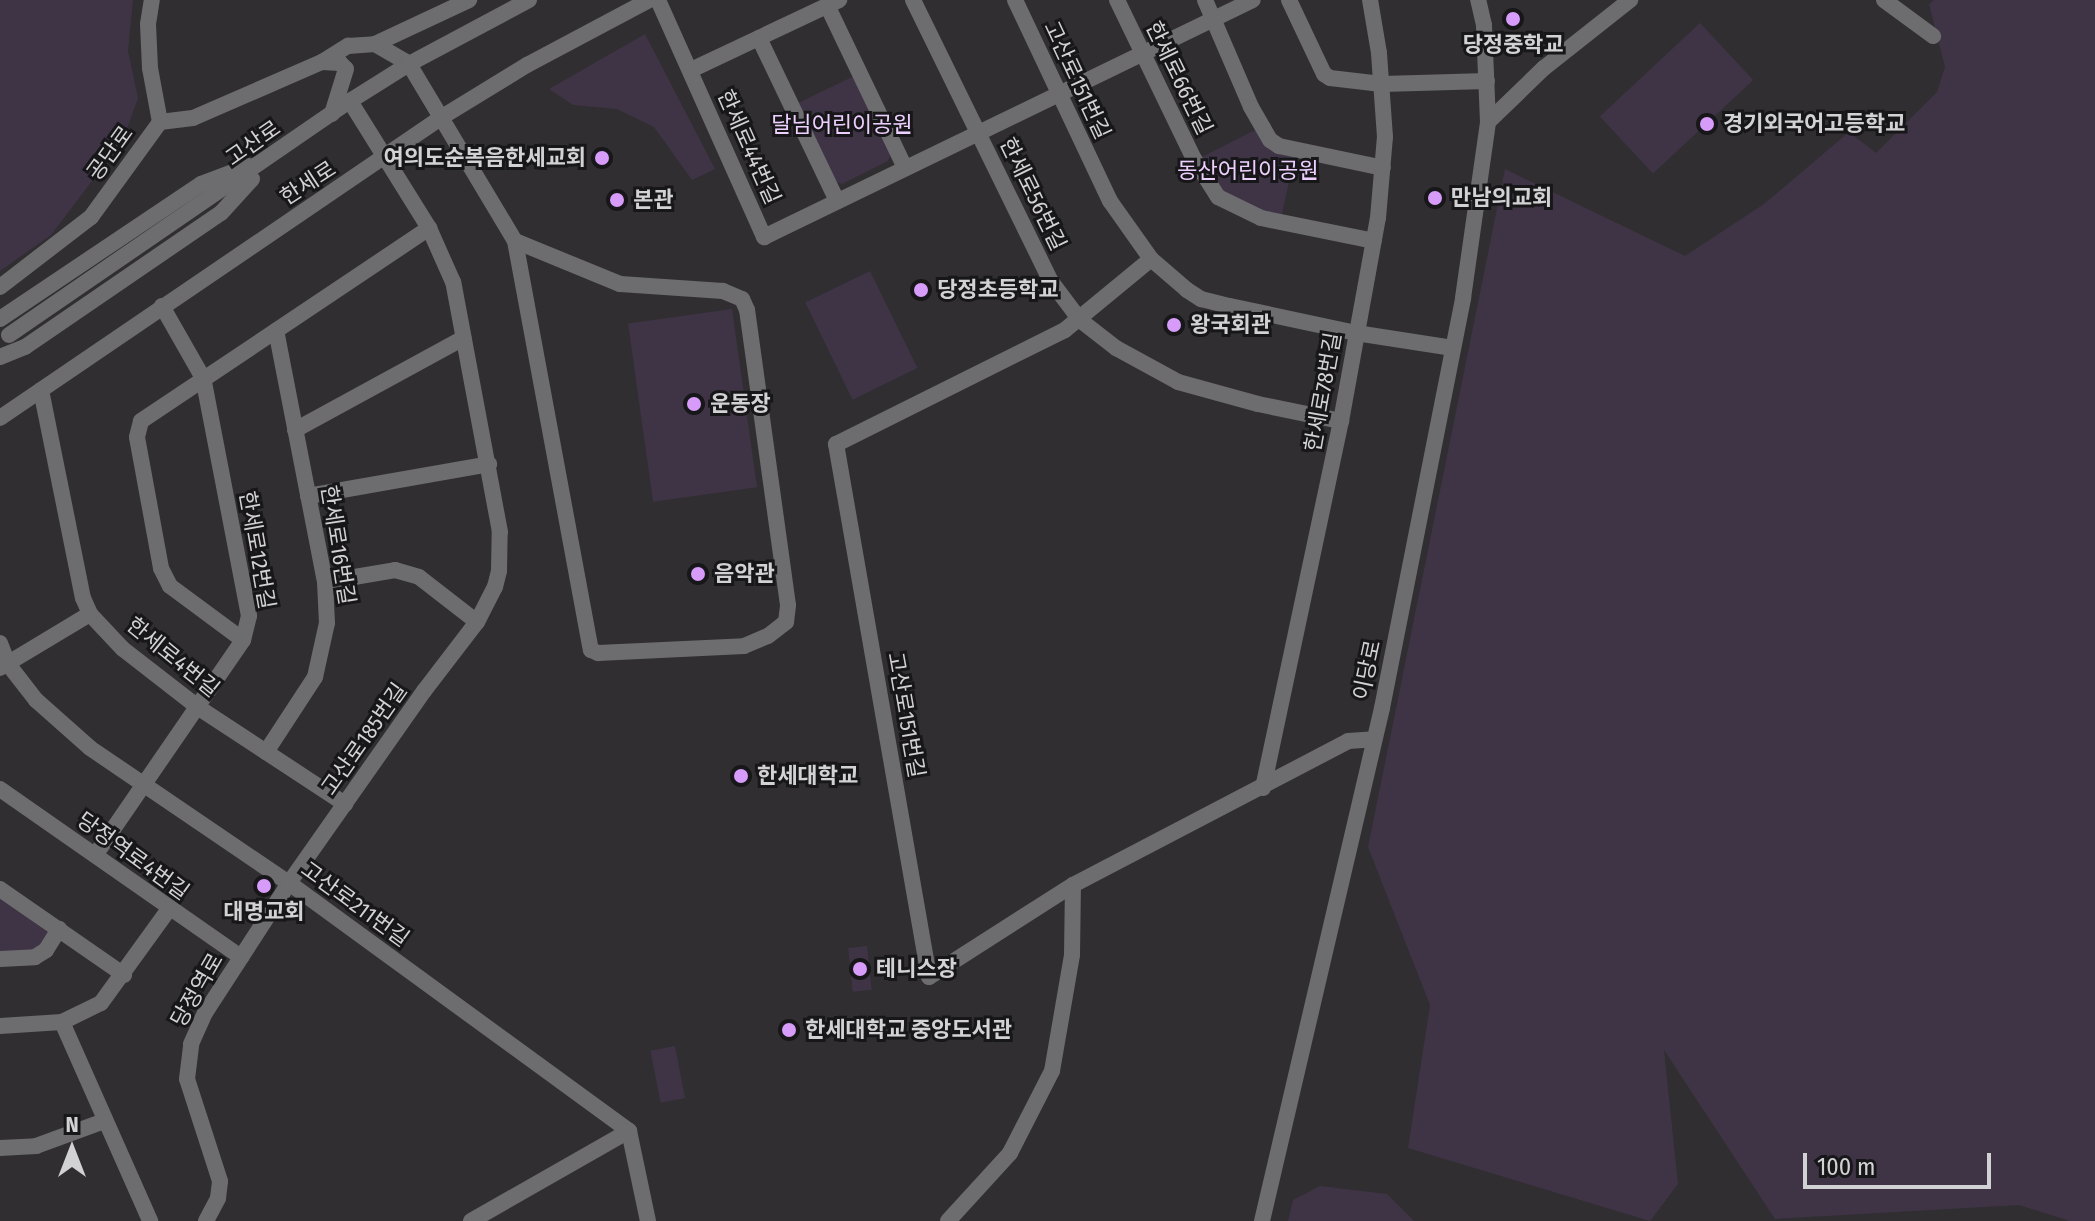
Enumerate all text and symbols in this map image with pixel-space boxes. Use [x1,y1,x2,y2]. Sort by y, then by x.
marker: 당정중학교 [1504,10,1522,28]
street label: 고산로151번길 [1038,17,1116,143]
street label: 한세로66번길 [1140,17,1218,139]
place label: 당정중학교 [1462,32,1564,58]
street label: 한세로44번길 [712,86,786,208]
place label: 경기외국어고등학교 [1723,111,1905,137]
park label: 달님어린이공원 [771,112,913,138]
street label: 고산로 [221,115,285,171]
marker: 경기외국어고등학교 [1698,115,1716,133]
street label: 공단로 [81,121,139,185]
street label: 한세로56번길 [994,133,1072,255]
place label: 여의도순복음한세교회 [384,145,586,171]
marker: 여의도순복음한세교회 [593,149,611,167]
street label: 한세로 [275,155,341,211]
park label: 동산어린이공원 [1177,158,1319,184]
place label: 만남의교회 [1451,185,1552,211]
place label: 본관 [633,187,673,213]
marker: 만남의교회 [1426,189,1444,207]
marker: 본관 [608,191,626,209]
place label: 당정초등학교 [937,277,1058,303]
marker: 당정초등학교 [912,281,930,299]
place label: 왕국회관 [1190,312,1271,338]
marker: 왕국회관 [1165,316,1183,334]
street label: 한세로78번길 [1300,330,1346,454]
place label: 운동장 [710,391,771,417]
marker: 운동장 [685,395,703,413]
street label: 한세로16번길 [316,483,360,607]
street label: 한세로12번길 [234,489,280,611]
place label: 음악관 [714,561,775,587]
marker: 음악관 [689,565,707,583]
street label: 한세로4번길 [121,612,225,702]
street label: 이당로 [1348,638,1386,702]
street label: 고산로151번길 [882,650,930,780]
street label: 고산로185번길 [316,678,412,800]
place label: 한세대학교 [757,763,858,789]
marker: 한세대학교 [732,767,750,785]
street label: 당정역로4번길 [72,807,194,905]
street label: 고산로211번길 [296,856,414,952]
marker: 대명교회 [255,877,273,895]
place label: 대명교회 [224,899,304,925]
street label: 당정역로 [165,948,229,1032]
place label: 테니스장 [876,956,957,982]
marker: 테니스장 [851,960,869,978]
place label: 한세대학교 중앙도서관 [805,1017,1012,1043]
marker: 한세대학교 중앙도서관 [780,1021,798,1039]
north arrow [32,1109,112,1189]
text: N [65,1111,79,1138]
scale bar [1807,1137,1995,1187]
text: 100 m [1817,1153,1875,1181]

